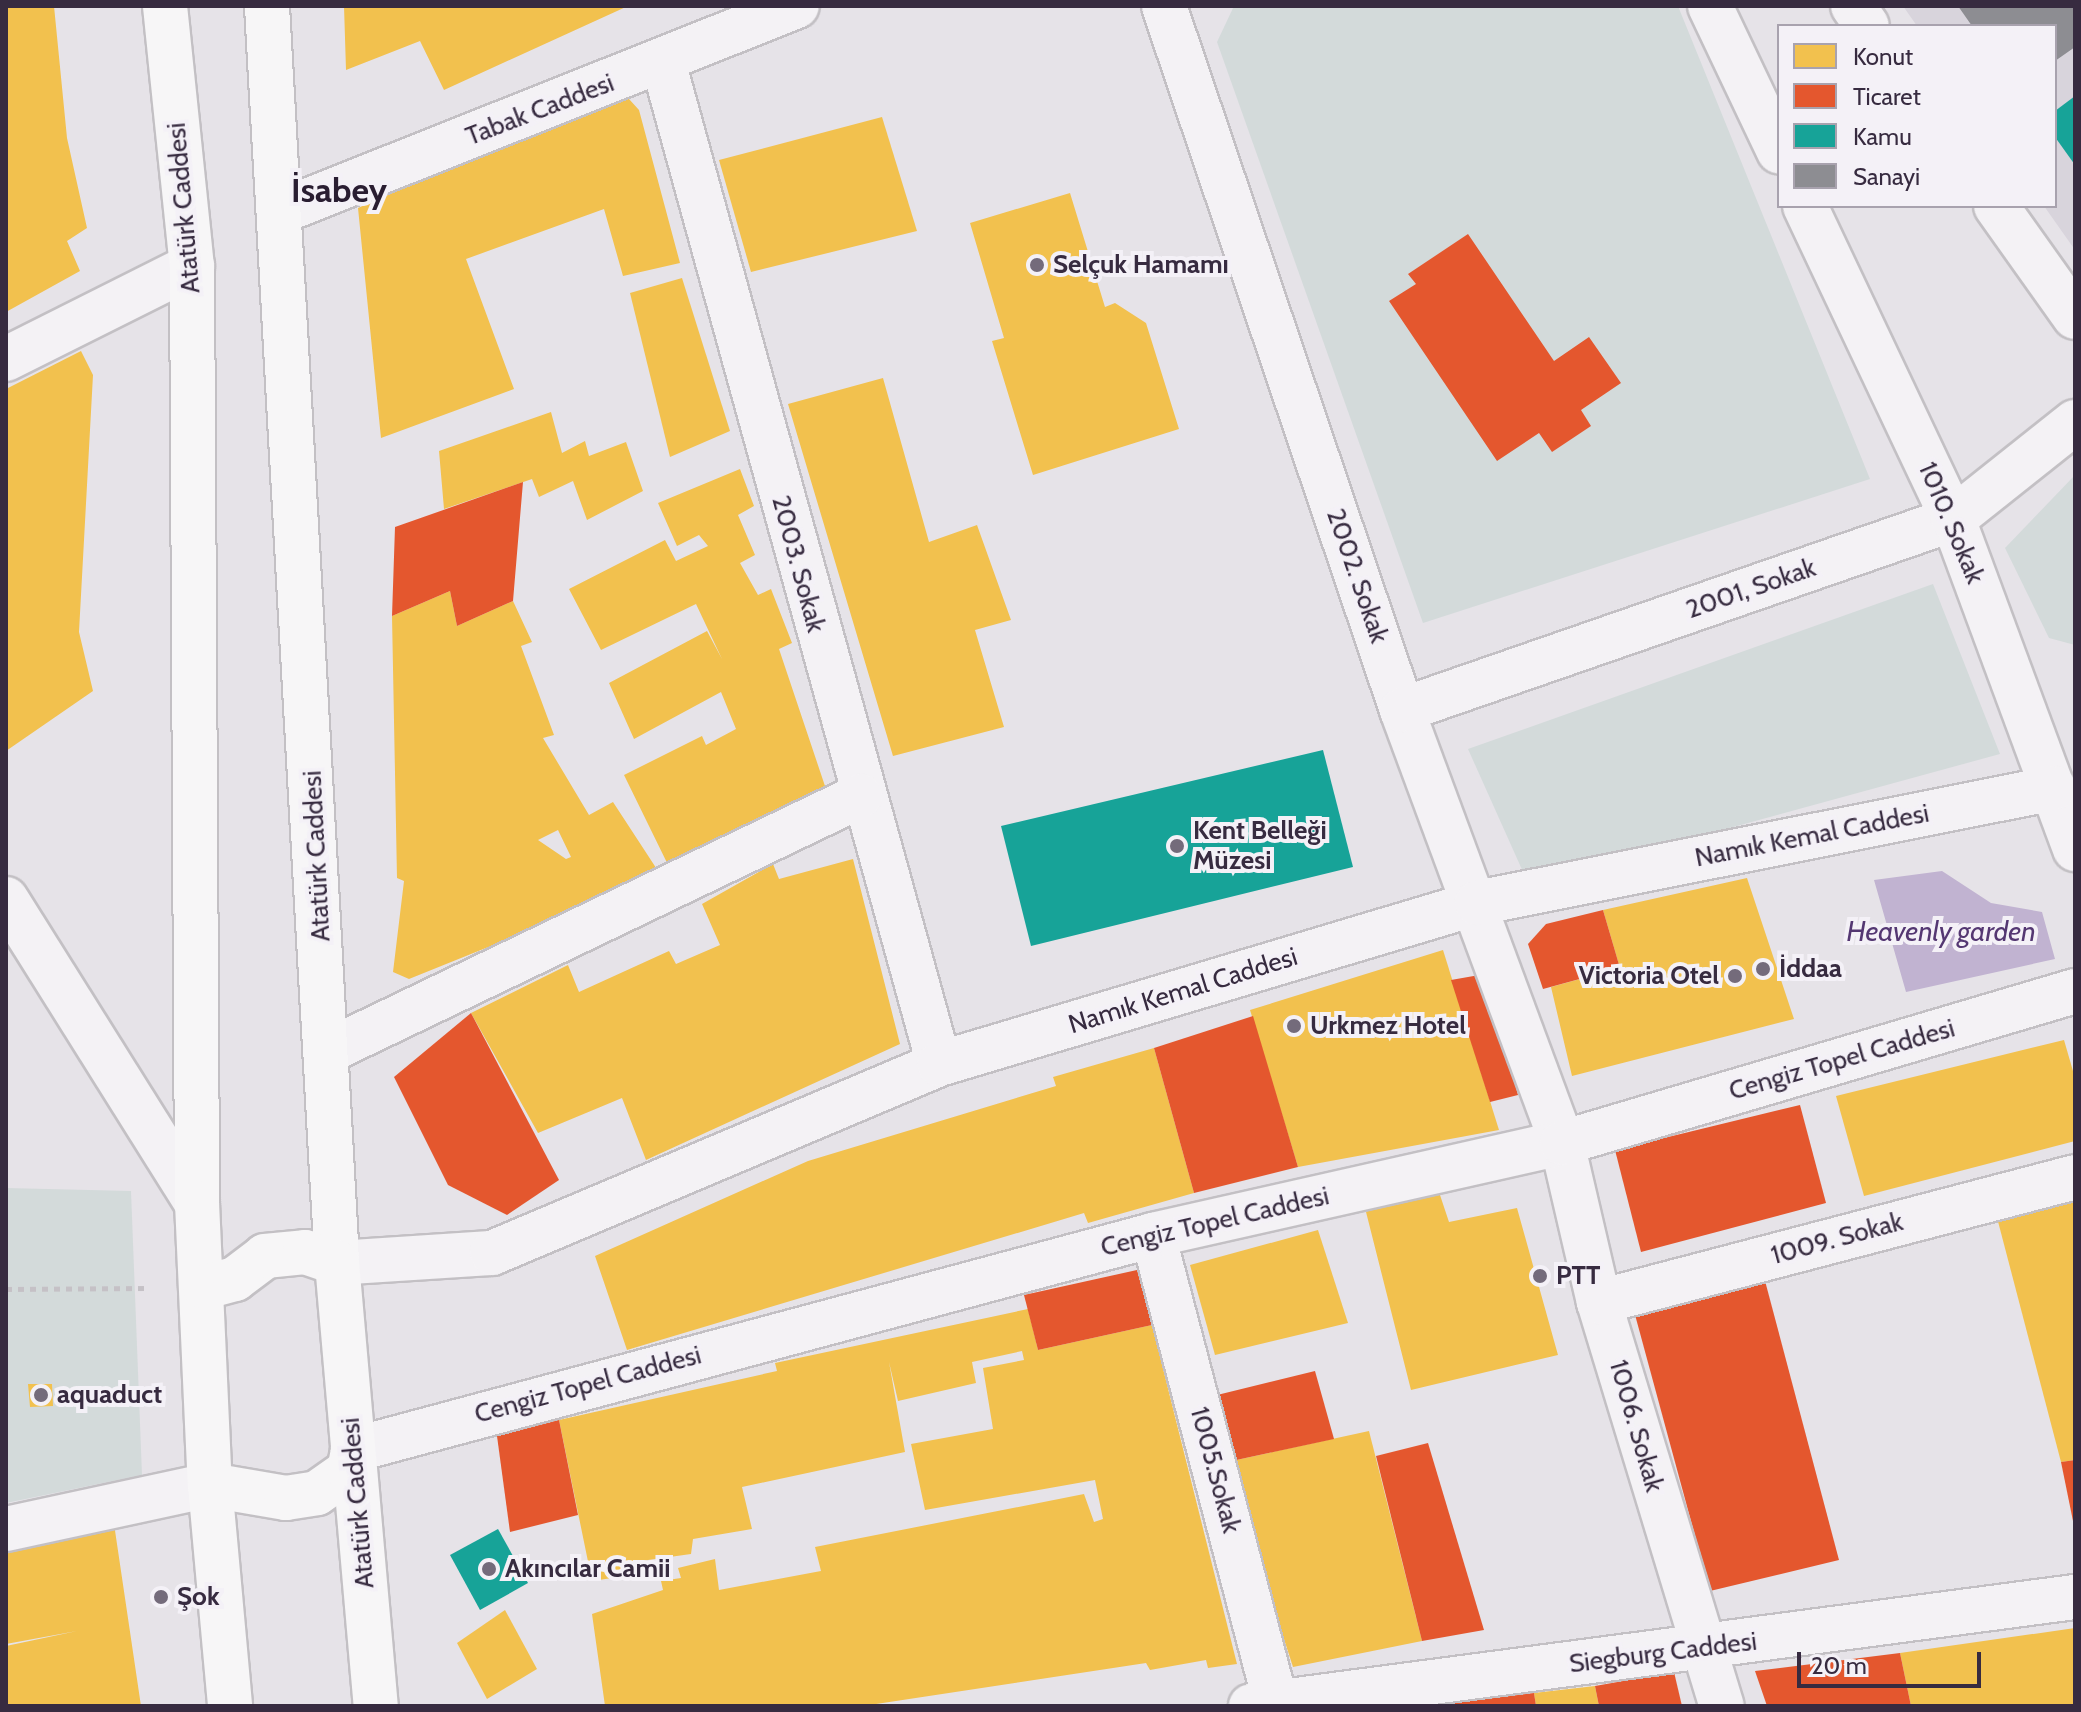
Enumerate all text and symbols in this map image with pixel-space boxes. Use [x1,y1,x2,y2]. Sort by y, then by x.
legend [1777,24,2057,208]
text: Konut [1853,42,1913,71]
street label: Tabak Caddesi [462,67,618,153]
text: Ticaret [1853,82,1921,111]
street label: Atatürk Caddesi [161,121,207,295]
text: Kamu [1853,122,1912,151]
text: Sanayi [1853,162,1920,191]
district label: İsabey [291,171,387,211]
place label: Selçuk Hamamı [1053,249,1229,281]
marker: Selçuk Hamamı [1028,256,1046,274]
street label: 1010. Sokak [1911,457,1991,589]
street label: 2003. Sokak [765,492,831,636]
street label: 2002. Sokak [1319,505,1395,647]
street label: 2001, Sokak [1682,552,1820,626]
street label: Atatürk Caddesi [297,770,337,942]
street label: Namık Kemal Caddesi [1692,798,1932,874]
place label: Kent Belleği Müzesi [1193,815,1327,876]
marker: Kent Belleği Müzesi [1168,837,1186,855]
water label: Heavenly garden [1846,914,2036,948]
street label: Namık Kemal Caddesi [1065,941,1301,1041]
place label: İddaa [1779,953,1842,985]
place label: Victoria Otel [1579,960,1719,992]
marker: İddaa [1754,960,1772,978]
marker: Victoria Otel [1726,967,1744,985]
place label: Urkmez Hotel [1310,1010,1466,1042]
street label: Cengiz Topel Caddesi [1726,1013,1958,1107]
marker: Urkmez Hotel [1285,1017,1303,1035]
street label: Cengiz Topel Caddesi [1098,1181,1332,1263]
street label: 1009. Sokak [1768,1206,1906,1272]
place label: PTT [1556,1260,1600,1292]
marker: PTT [1531,1267,1549,1285]
street label: Cengiz Topel Caddesi [471,1340,705,1430]
street label: 1006. Sokak [1602,1356,1670,1496]
place label: aquaduct [57,1379,162,1411]
marker: aquaduct [32,1386,50,1404]
street label: 1005.Sokak [1183,1403,1247,1537]
street label: Atatürk Caddesi [335,1416,381,1590]
place label: Akıncılar Camii [505,1553,671,1585]
marker: Akıncılar Camii [480,1560,498,1578]
place label: Şok [177,1581,220,1613]
marker: Şok [152,1588,170,1606]
street label: Siegburg Caddesi [1567,1626,1759,1680]
scale bar [1801,1636,1985,1686]
text: 20 m [1811,1651,1867,1680]

